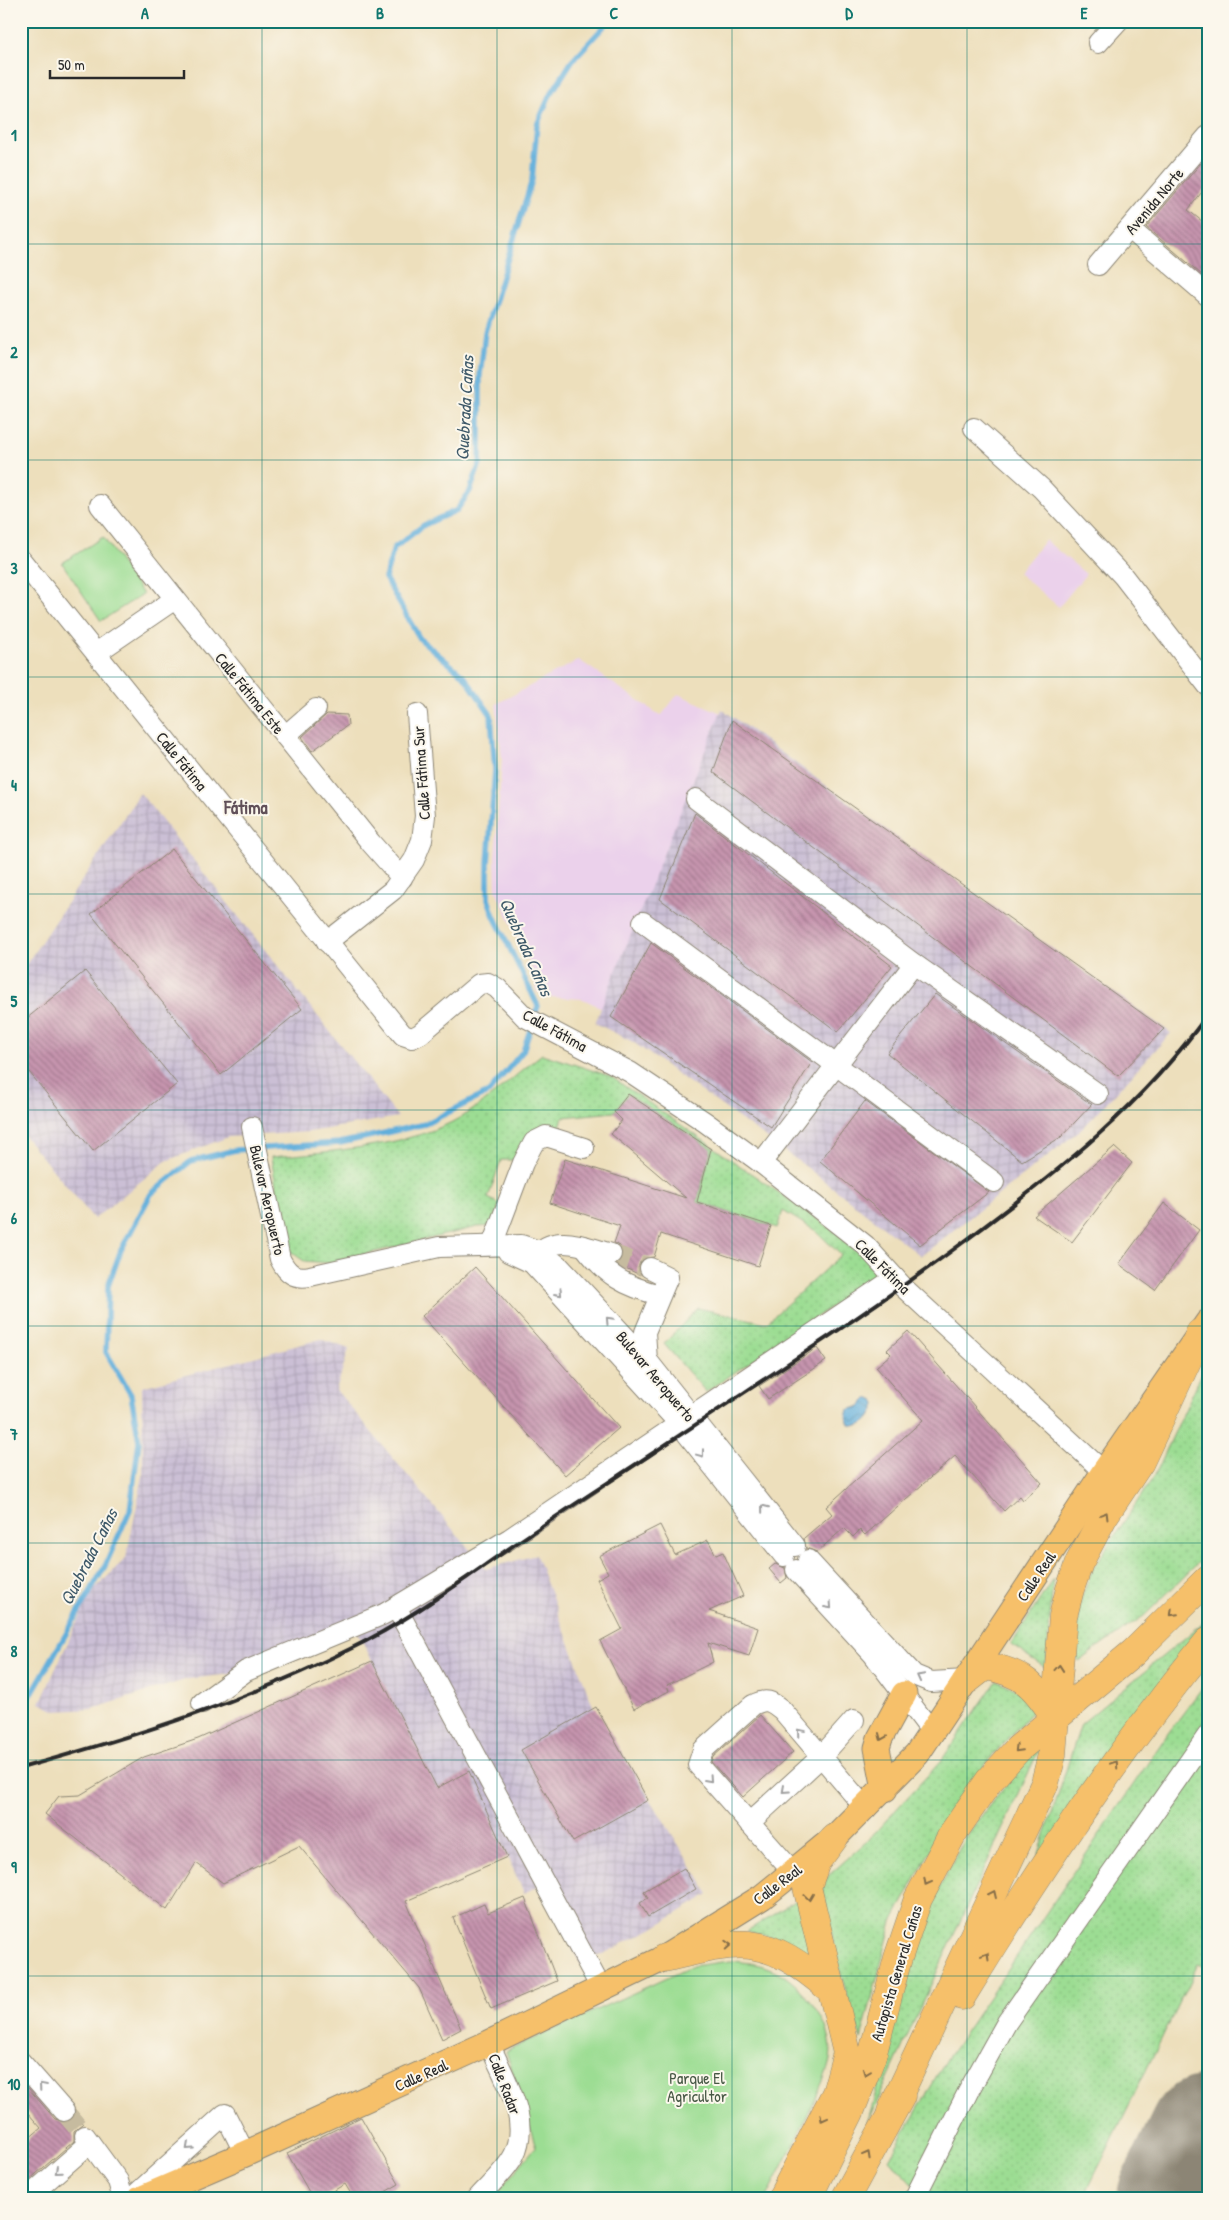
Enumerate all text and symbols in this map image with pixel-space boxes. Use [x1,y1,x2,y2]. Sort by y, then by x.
text: A [141,2,149,24]
text: B [376,2,384,24]
text: C [610,2,619,24]
text: D [845,2,853,24]
text: E [1080,2,1088,24]
scale bar [50,48,184,80]
text: 50 m [58,54,85,75]
text: 1 [11,124,17,146]
street label: Avenida Norte [1120,163,1189,239]
text: 2 [10,341,18,363]
water label: Quebrada Cañas [449,353,480,461]
text: 3 [10,557,18,579]
street label: Calle Fátima Este [210,647,290,739]
street label: Calle Fátima Sur [407,725,435,821]
street label: Calle Fátima [151,727,213,795]
text: 4 [11,774,17,796]
district label: Fátima [223,795,269,820]
water label: Quebrada Cañas [494,894,560,1002]
text: 5 [11,990,18,1012]
street label: Calle Fátima [519,1003,591,1057]
street label: Bulevar Aeropuerto [245,1143,291,1258]
text: 6 [11,1207,18,1229]
street label: Calle Fátima [850,1233,916,1299]
one-way arrow [553,1287,562,1296]
one-way arrow [606,1316,615,1325]
street label: Bulevar Aeropuerto [612,1326,701,1426]
text: 7 [9,1423,18,1445]
one-way arrow [695,1448,704,1458]
water label: Quebrada Cañas [54,1503,124,1609]
one-way arrow [761,1505,770,1514]
one-way arrow [1099,1511,1108,1520]
street label: Calle Real [1011,1546,1061,1605]
one-way arrow [823,1600,832,1609]
one-way arrow [1170,1608,1179,1617]
text: 8 [11,1640,18,1662]
one-way arrow [1053,1664,1064,1672]
one-way arrow [916,1673,925,1683]
one-way arrow [796,1728,805,1737]
one-way arrow [877,1732,888,1741]
one-way arrow [1015,1743,1024,1752]
one-way arrow [1109,1760,1119,1769]
one-way arrow [703,1774,712,1783]
one-way arrow [782,1784,791,1793]
text: 9 [11,1856,17,1878]
street label: Calle Real [748,1858,807,1910]
one-way arrow [923,1877,933,1886]
one-way arrow [987,1890,998,1899]
one-way arrow [803,1892,813,1901]
street label: Autopista General Cañas [865,1902,927,2044]
one-way arrow [725,1939,733,1950]
one-way arrow [980,1952,990,1961]
street label: Calle Radar [483,2050,527,2118]
street label: Calle Real [391,2053,452,2096]
park label: Parque El Agricultor [667,2067,727,2107]
one-way arrow [862,2067,872,2076]
text: 10 [8,2073,20,2095]
one-way arrow [39,2083,48,2092]
one-way arrow [819,2113,829,2122]
one-way arrow [185,2141,194,2150]
one-way arrow [861,2152,871,2161]
one-way arrow [55,2165,64,2174]

